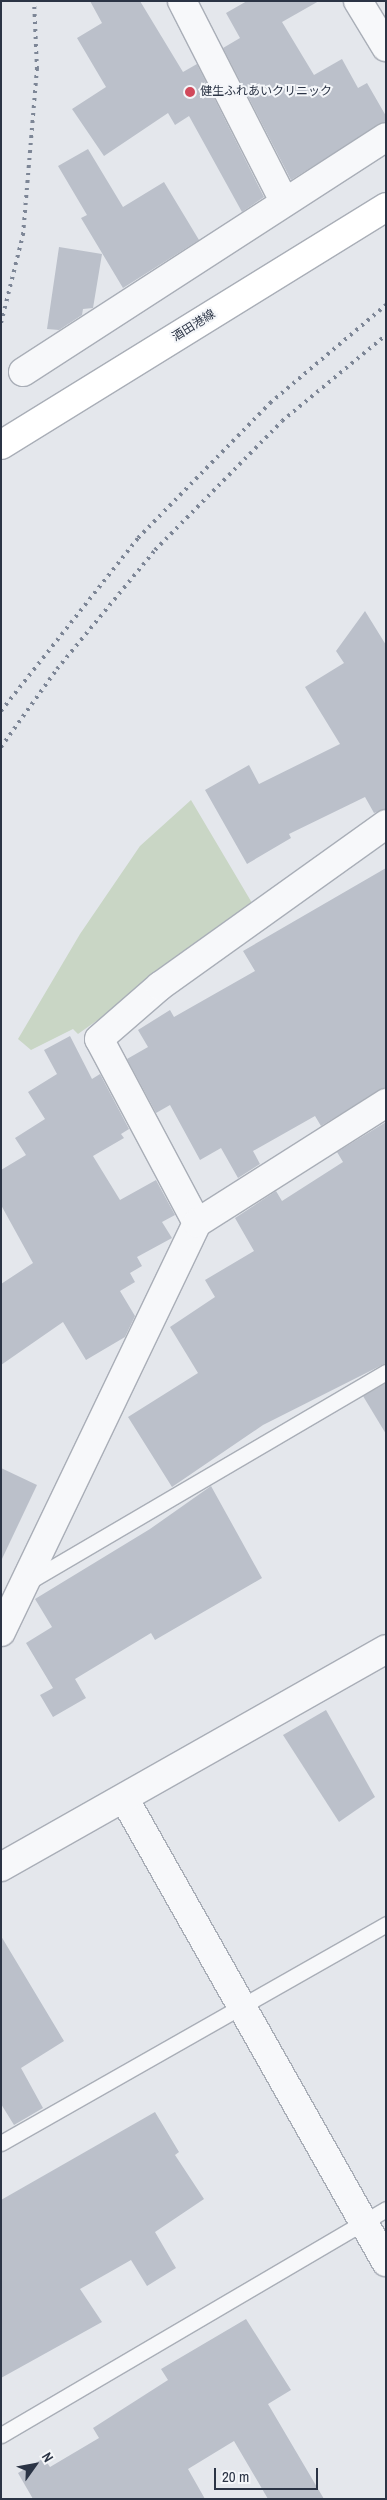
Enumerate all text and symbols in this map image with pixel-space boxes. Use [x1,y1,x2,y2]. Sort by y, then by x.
place label: 健生ふれあいクリニック [200,85,332,99]
marker: 健生ふれあいクリニック [184,86,196,98]
street label: 酒田港線 [170,307,218,345]
north arrow [10,2440,60,2490]
text: N [38,2449,58,2465]
scale bar [217,2458,321,2490]
text: 20 m [222,2466,249,2487]

